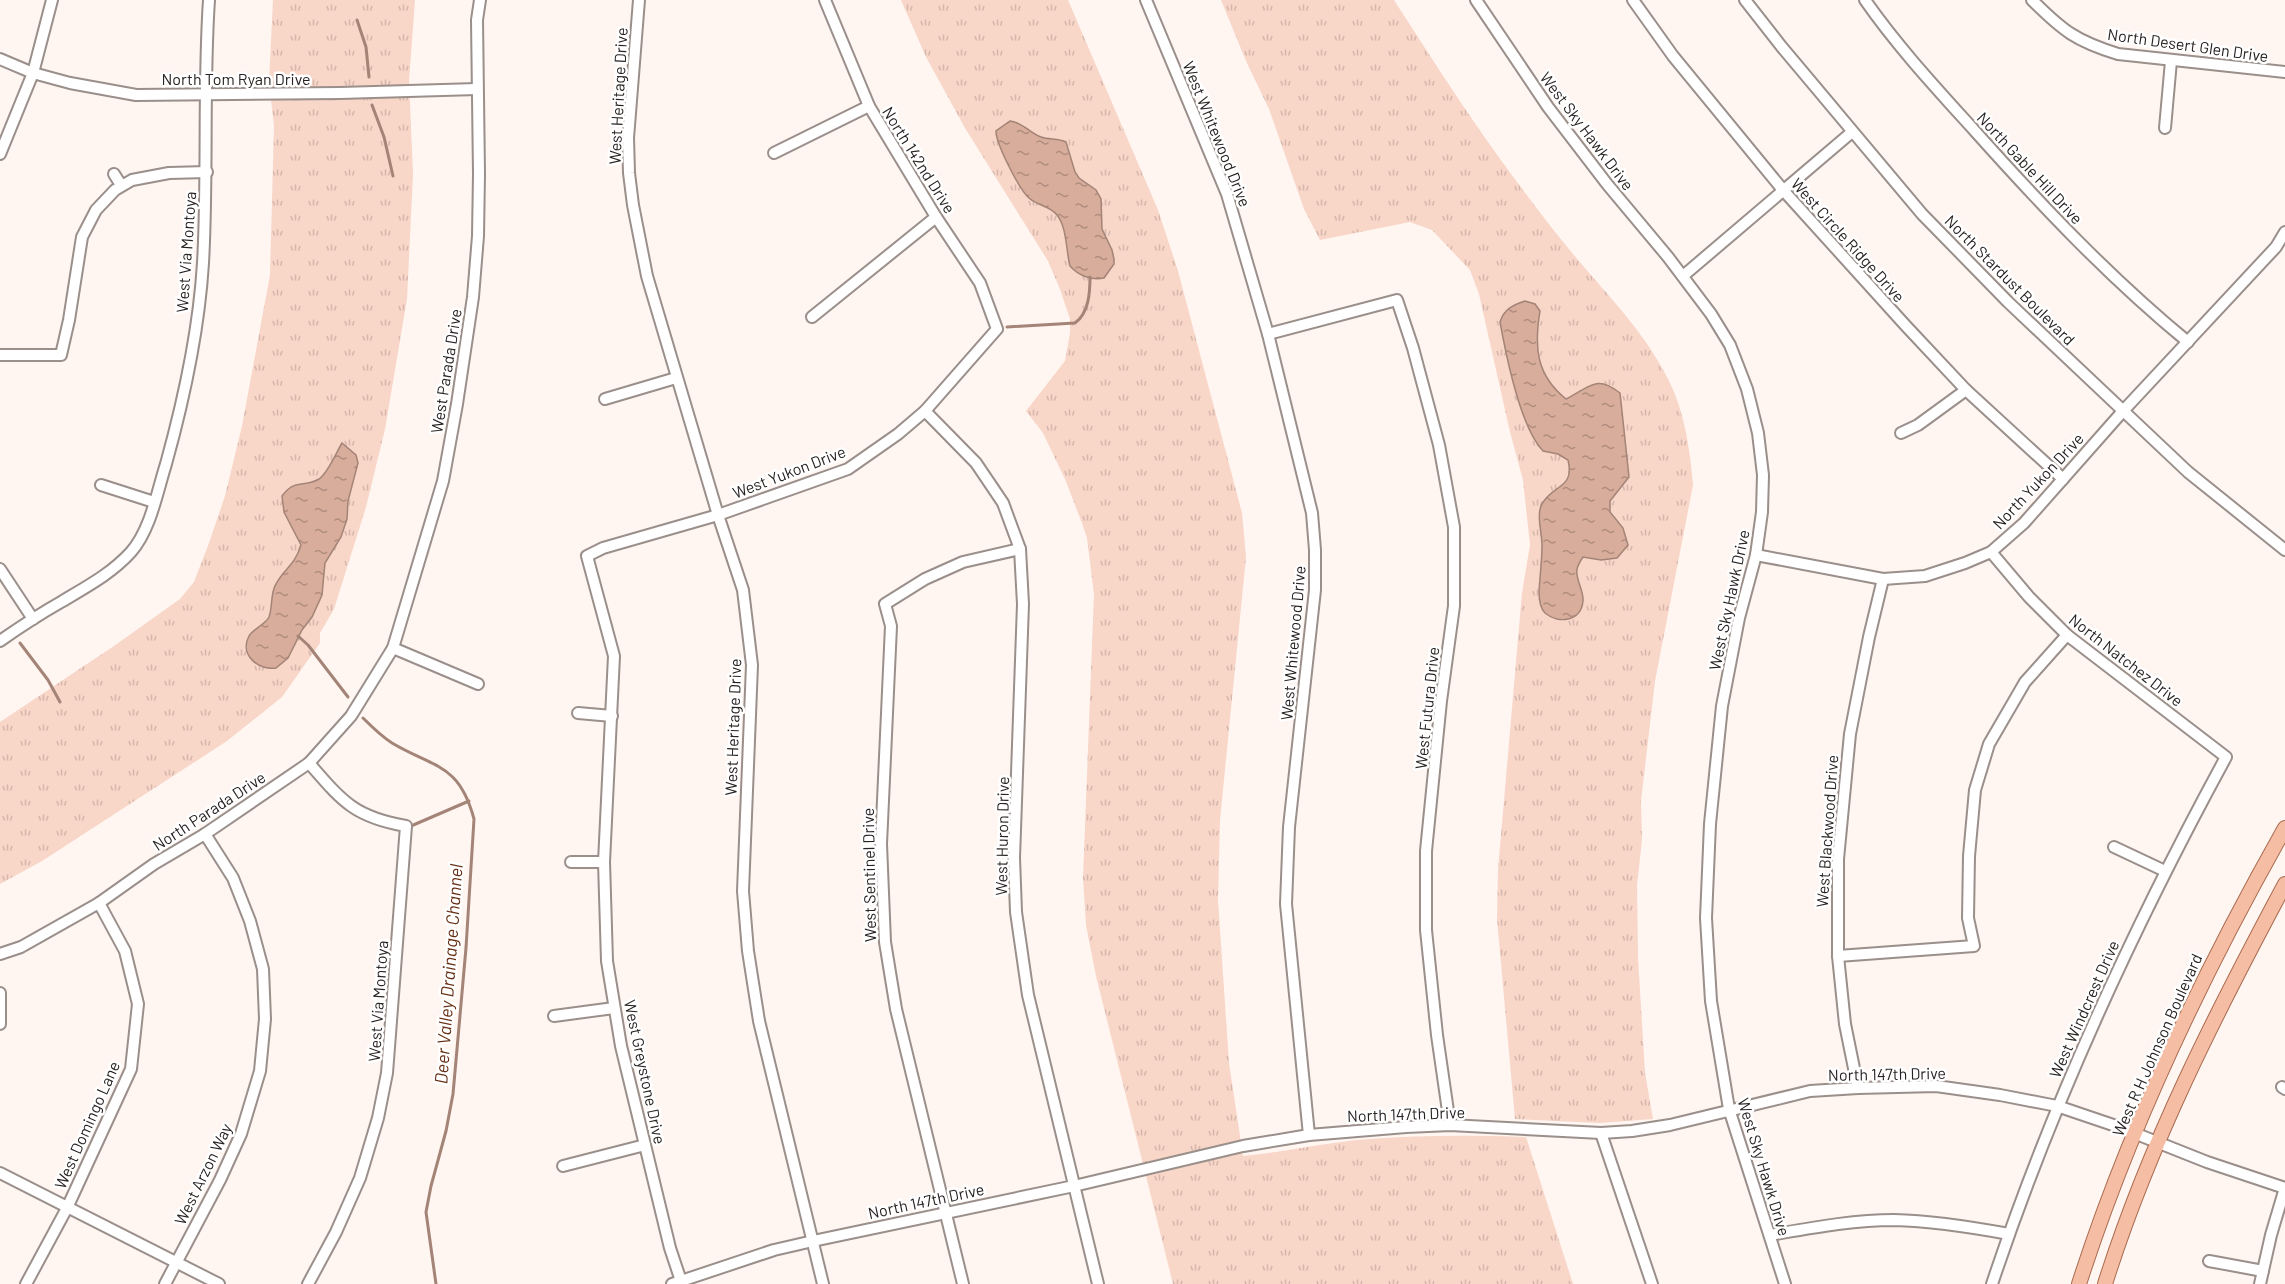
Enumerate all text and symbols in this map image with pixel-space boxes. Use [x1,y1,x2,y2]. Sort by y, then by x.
street label: North Desert Glen Drive [2106,24,2270,65]
street label: West Heritage Drive [604,27,631,165]
street label: West Whitewood Drive [1180,58,1255,209]
street label: West Sky Hawk Drive [1537,68,1638,194]
street label: North Tom Ryan Drive [161,69,311,88]
street label: North 142nd Drive [879,103,960,217]
street label: North Gable Hill Drive [1974,108,2087,228]
street label: West Circle Ridge Drive [1788,174,1909,306]
street label: West Via Montoya [172,191,199,313]
street label: North Stardust Boulevard [1941,211,2079,349]
street label: West Parada Drive [426,307,465,434]
street label: North Yukon Drive [1988,429,2087,533]
street label: West Yukon Drive [730,441,848,502]
street label: West Sky Hawk Drive [1704,528,1753,672]
street label: West Whitewood Drive [1276,565,1309,721]
street label: North Natchez Drive [2066,609,2187,710]
street label: West Futura Drive [1411,646,1442,770]
street label: West Heritage Drive [721,658,744,796]
street label: West Blackwood Drive [1812,754,1841,908]
street label: North Parada Drive [149,767,269,854]
street label: West Huron Drive [991,776,1012,896]
street label: West Sentinel Drive [858,808,879,942]
water label: Deer Valley Drainage Channel [429,863,467,1085]
street label: West Windcrest Drive [2045,937,2122,1081]
street label: West Via Montoya [364,940,391,1062]
street label: West R H Johnson Boulevard [2108,951,2205,1139]
street label: West Greystone Drive [621,998,670,1146]
street label: West Domingo Lane [50,1058,123,1192]
street label: North 147th Drive [1828,1063,1946,1084]
street label: West Sky Hawk Drive [1734,1096,1795,1238]
street label: North 147th Drive [1347,1102,1465,1125]
street label: West Arzon Way [170,1119,236,1228]
street label: North 147th Drive [866,1179,986,1222]

